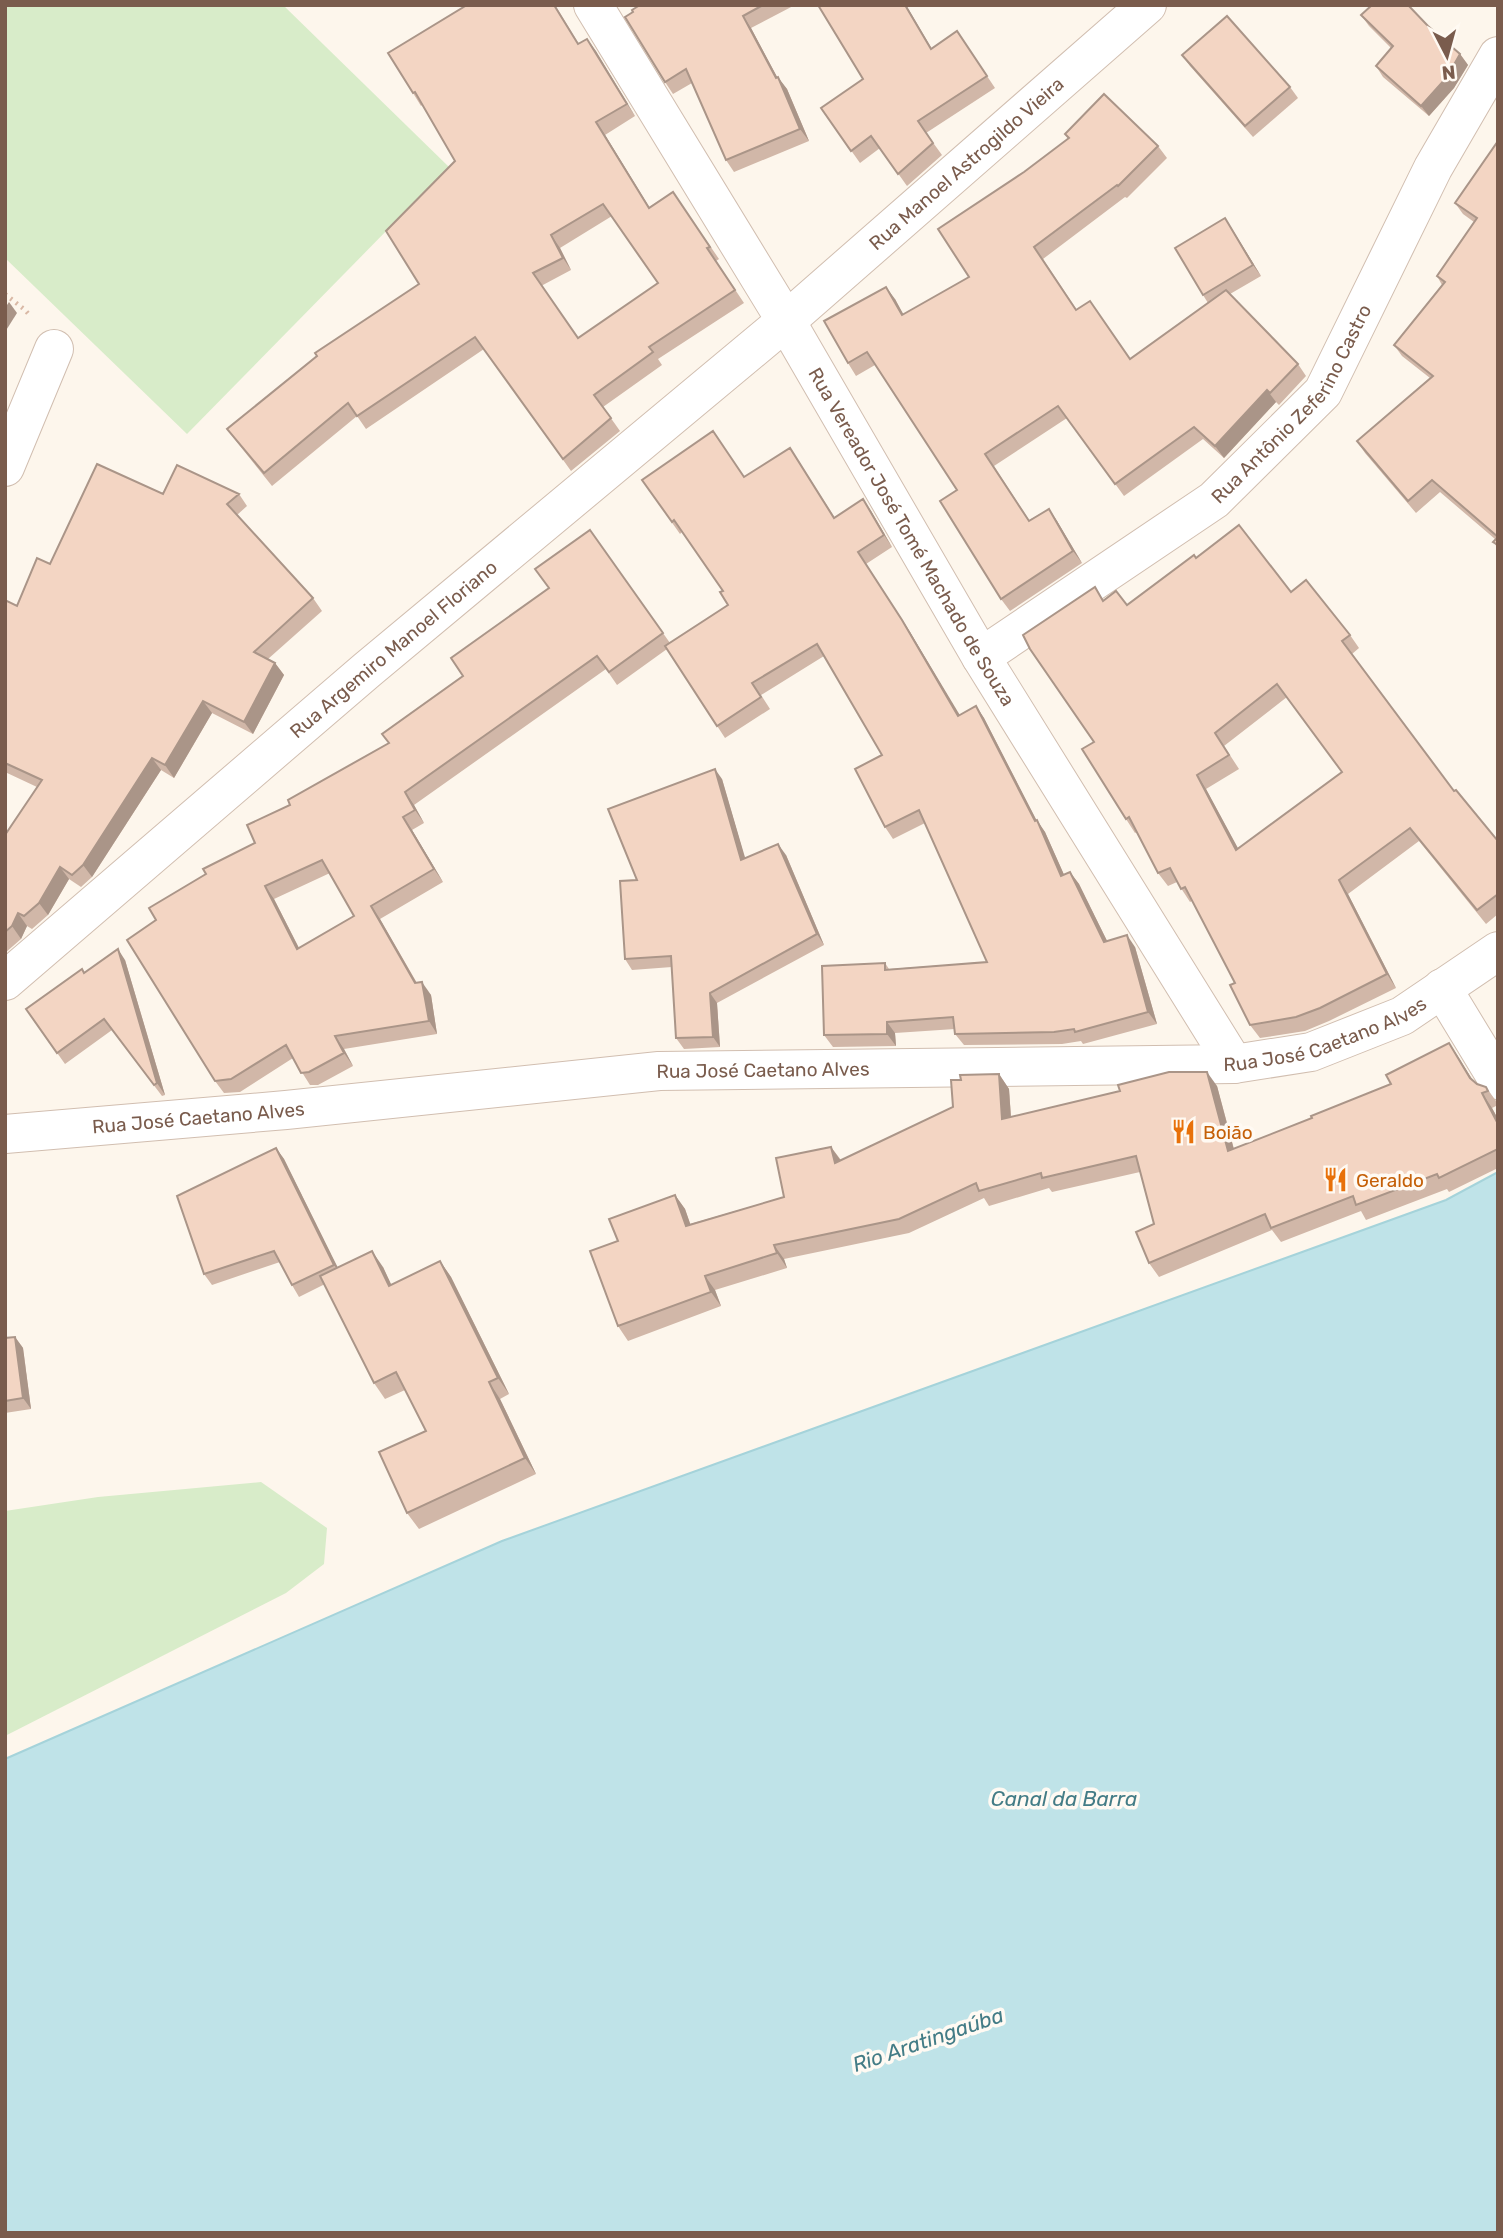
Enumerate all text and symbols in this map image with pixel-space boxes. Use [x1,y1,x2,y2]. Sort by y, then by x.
north arrow [1412,21,1482,91]
text: N [1441,60,1457,85]
street label: Rua Manoel Astrogildo Vieira [864,72,1069,255]
street label: Rua Antônio Zeferino Castro [1207,301,1376,508]
street label: Rua Vereador José Tomé Machado de Souza [804,364,1020,710]
street label: Rua Argemiro Manoel Floriano [285,556,502,743]
street label: Rua José Caetano Alves [1223,992,1431,1076]
street label: Rua José Caetano Alves [656,1057,870,1083]
street label: Rua José Caetano Alves [91,1097,306,1139]
restaurant icon: Boião [1169,1118,1197,1146]
place label: Boião [1203,1121,1253,1144]
restaurant icon: Geraldo [1322,1166,1350,1194]
place label: Geraldo [1356,1169,1424,1192]
water label: Canal da Barra [991,1786,1137,1811]
water label: Rio Aratingaúba [849,2002,1007,2077]

